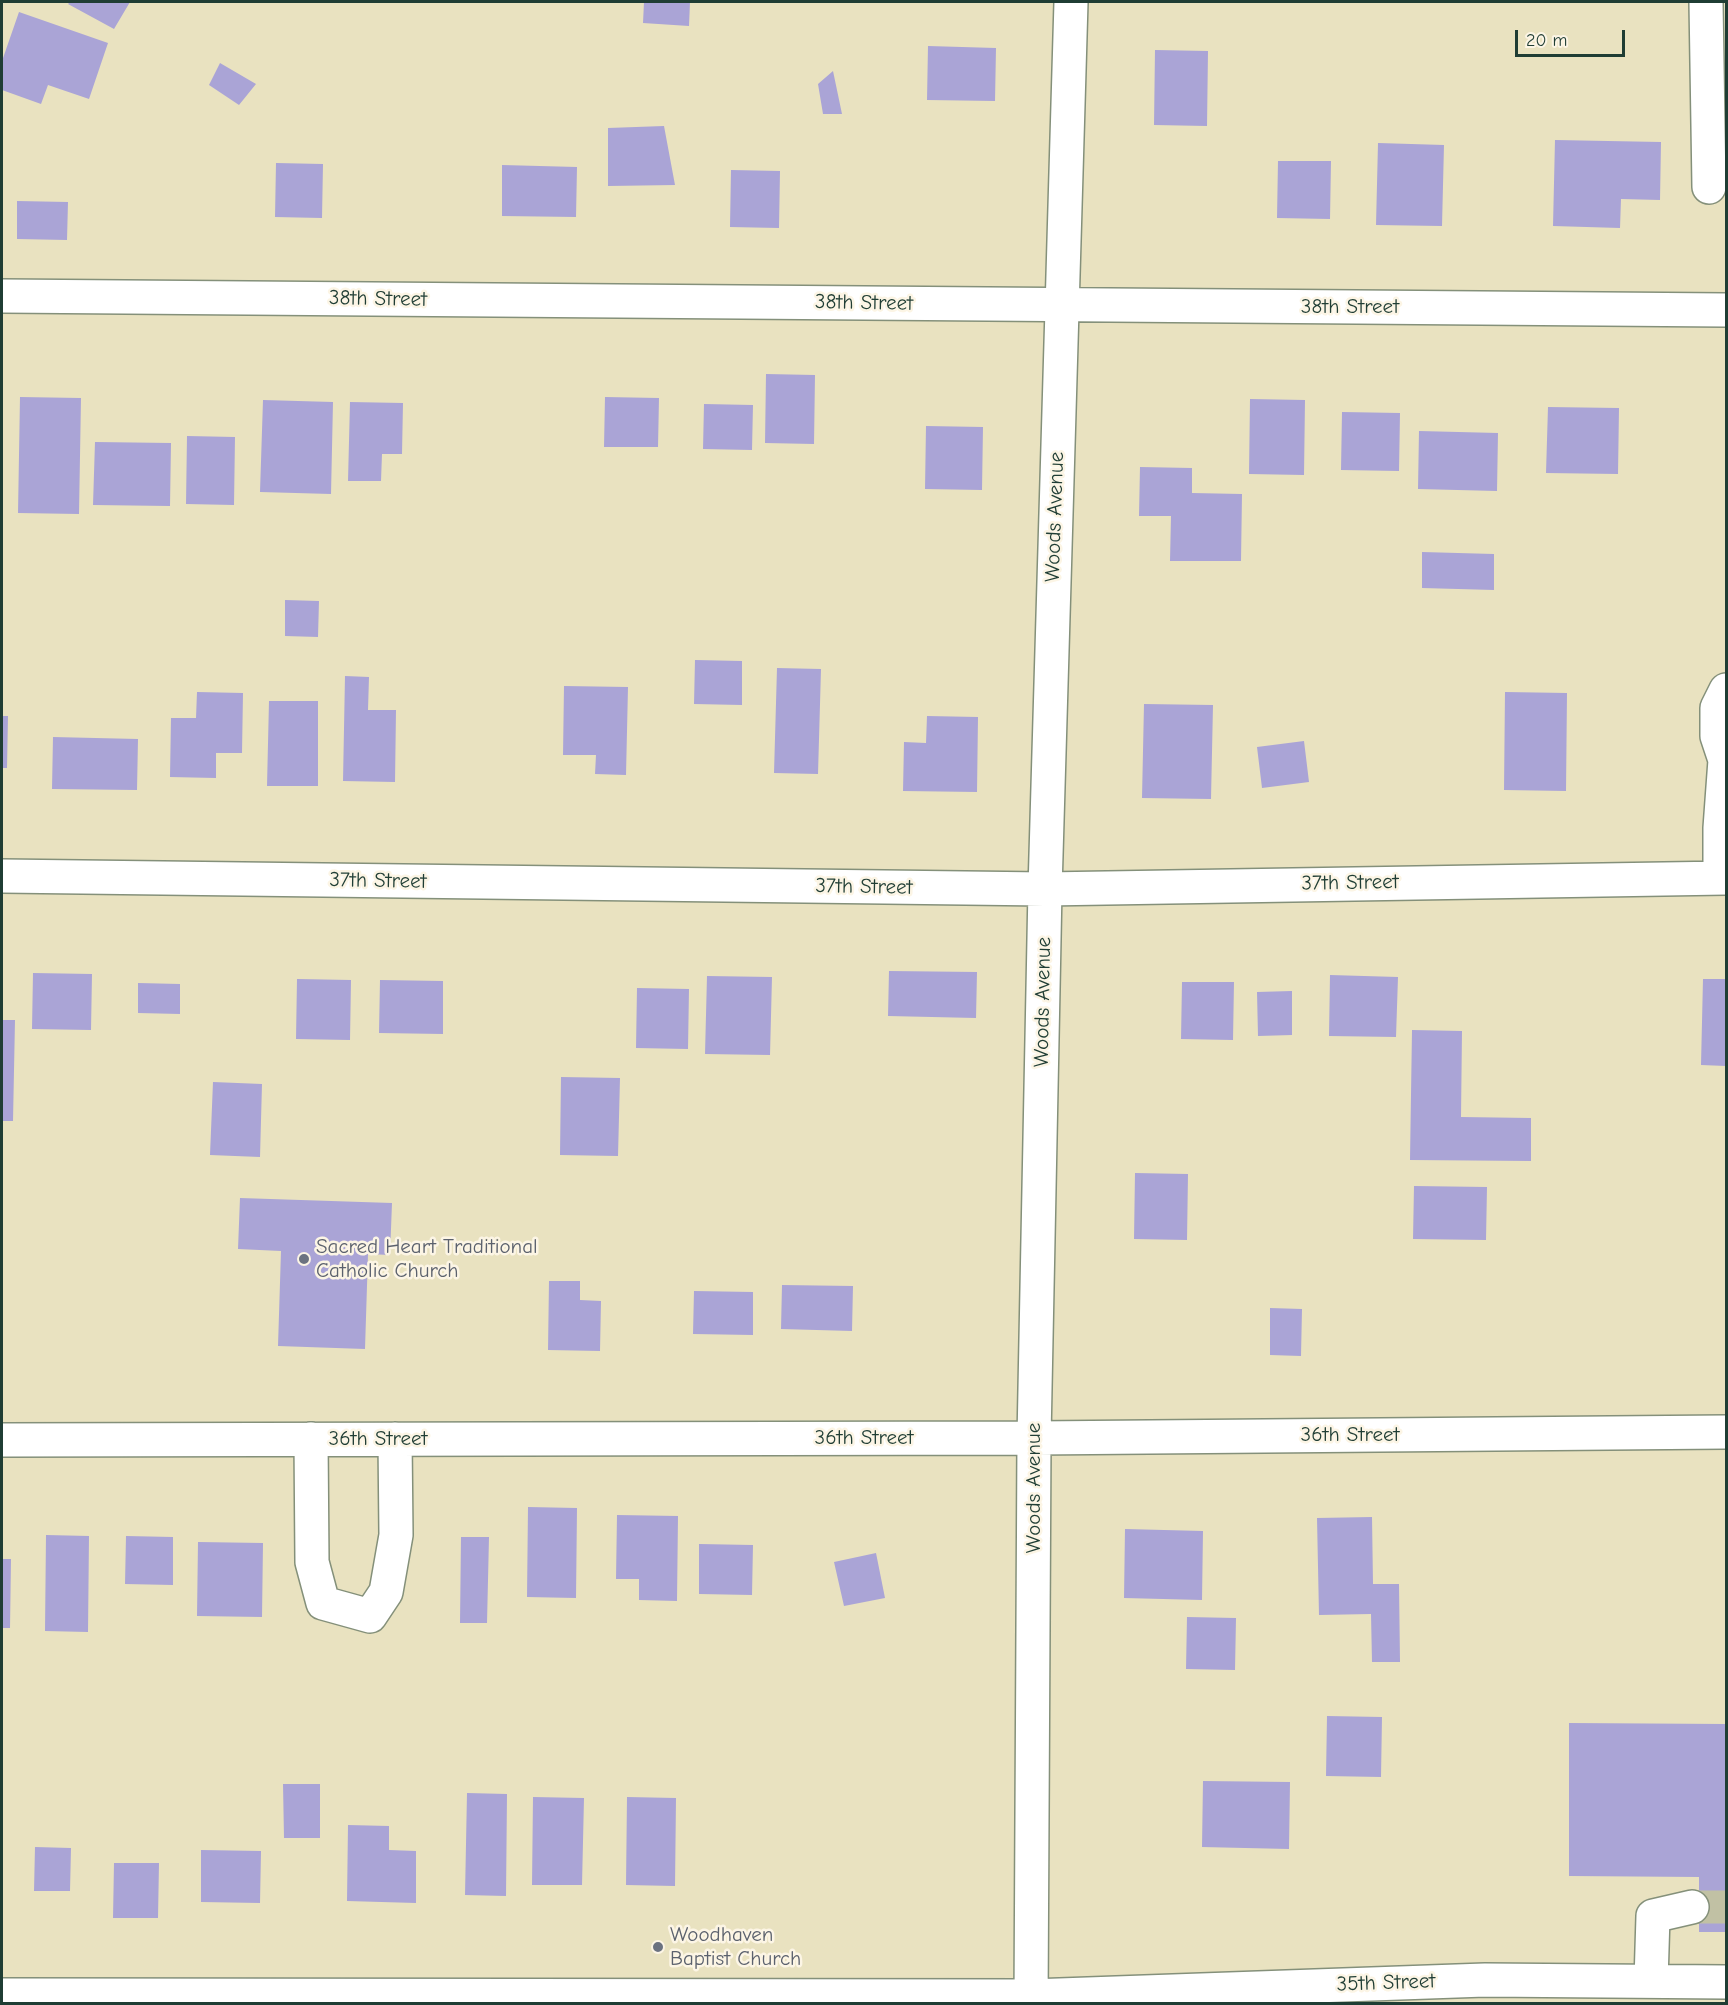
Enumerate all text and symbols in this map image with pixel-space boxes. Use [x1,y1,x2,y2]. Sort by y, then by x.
scale bar [1518,18,1628,56]
text: 20 m [1526,30,1567,51]
street label: 38th Street [329,286,427,312]
street label: 38th Street [815,290,913,316]
street label: 38th Street [1301,294,1399,320]
street label: Woods Avenue [1040,451,1070,583]
street label: 37th Street [329,868,427,894]
street label: 37th Street [1301,870,1399,896]
street label: 37th Street [815,874,913,900]
street label: Woods Avenue [1029,937,1057,1067]
place label: Sacred Heart Traditional Catholic Church [316,1234,538,1284]
marker: Sacred Heart Traditional Catholic Church [297,1252,311,1266]
street label: 36th Street [1301,1422,1399,1448]
street label: Woods Avenue [1021,1423,1047,1553]
street label: 36th Street [815,1425,913,1451]
street label: 36th Street [329,1426,427,1452]
place label: Woodhaven Baptist Church [670,1922,801,1972]
marker: Woodhaven Baptist Church [651,1940,665,1954]
street label: 35th Street [1336,1969,1436,1997]

